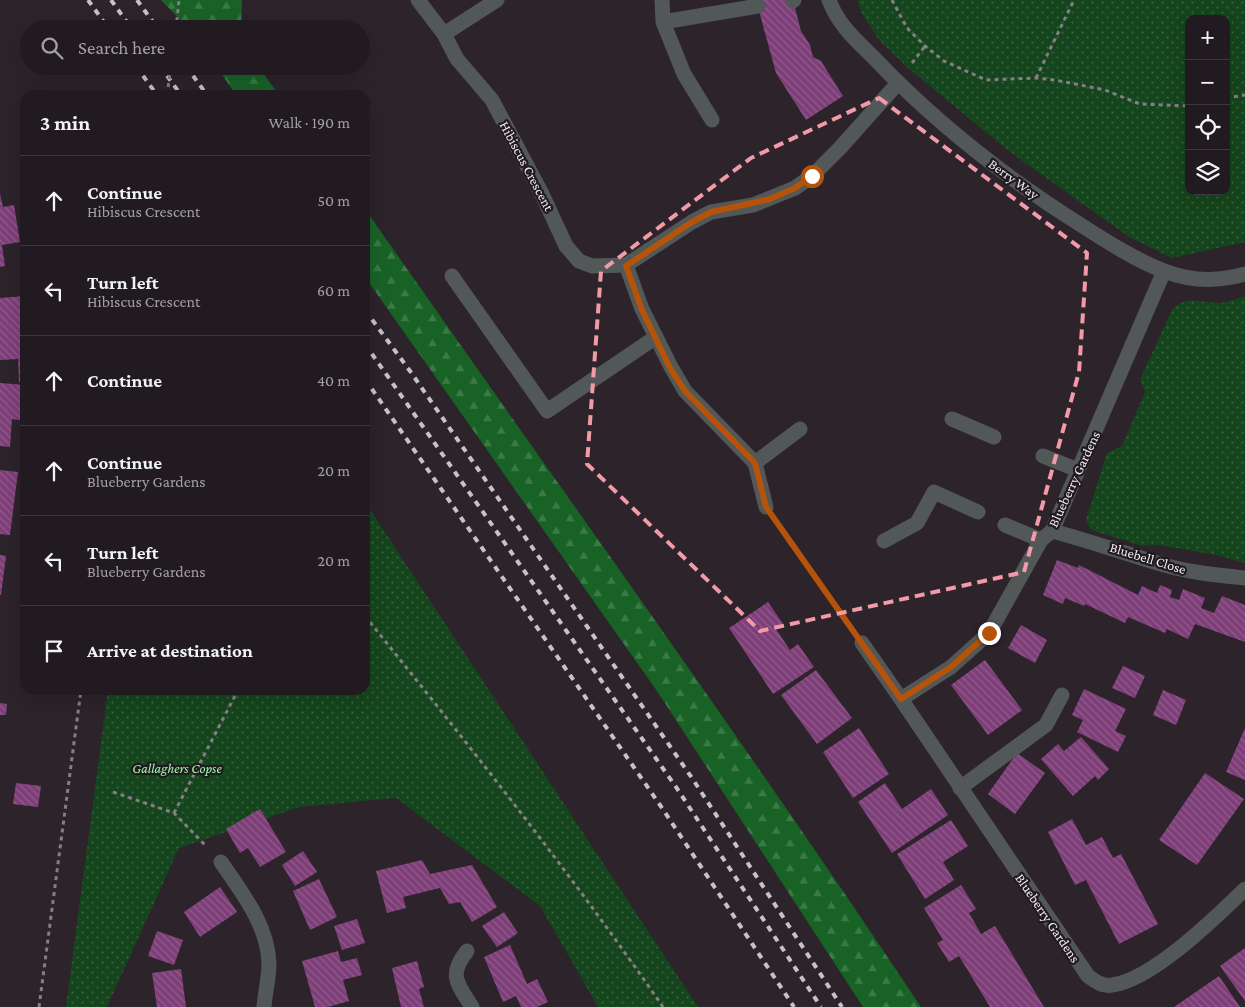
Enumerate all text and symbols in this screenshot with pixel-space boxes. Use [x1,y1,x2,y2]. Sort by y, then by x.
map controls [1185,15,1230,195]
button: + [1185,15,1230,60]
search box [20,20,370,75]
icon: search [38,34,66,62]
text: Search here [78,37,165,58]
button: − [1185,60,1230,105]
button: locate [1185,105,1230,150]
text: 3 min [40,111,90,135]
text: Walk · 190 m [269,114,350,131]
street label: Hibiscus Crescent [497,118,558,214]
button: layers [1185,150,1230,195]
street label: Berry Way [986,155,1043,203]
route start [801,165,824,188]
text: Continue [87,182,162,203]
icon: ahead [40,187,68,215]
text: 50 m [318,192,350,209]
text: Hibiscus Crescent [87,203,200,220]
text: Turn left [87,272,159,293]
icon: left [40,277,68,305]
text: 60 m [317,282,350,299]
text: Hibiscus Crescent [87,293,200,310]
icon: ahead [40,367,68,395]
text: Continue [87,370,162,391]
text: 40 m [317,372,350,389]
street label: Blueberry Gardens [1045,429,1103,529]
text: Continue [87,452,162,473]
icon: ahead [40,457,68,485]
text: 20 m [317,462,350,479]
text: Blueberry Gardens [87,473,206,490]
street label: Bluebell Close [1108,539,1188,577]
text: Turn left [87,542,159,563]
icon: left [40,547,68,575]
text: 20 m [317,552,350,569]
text: Blueberry Gardens [87,563,206,580]
route end [978,622,1001,645]
icon: arrive [40,637,68,665]
text: Arrive at destination [87,640,253,661]
park label: Gallaghers Copse [132,760,222,776]
street label: Blueberry Gardens [1012,871,1084,965]

